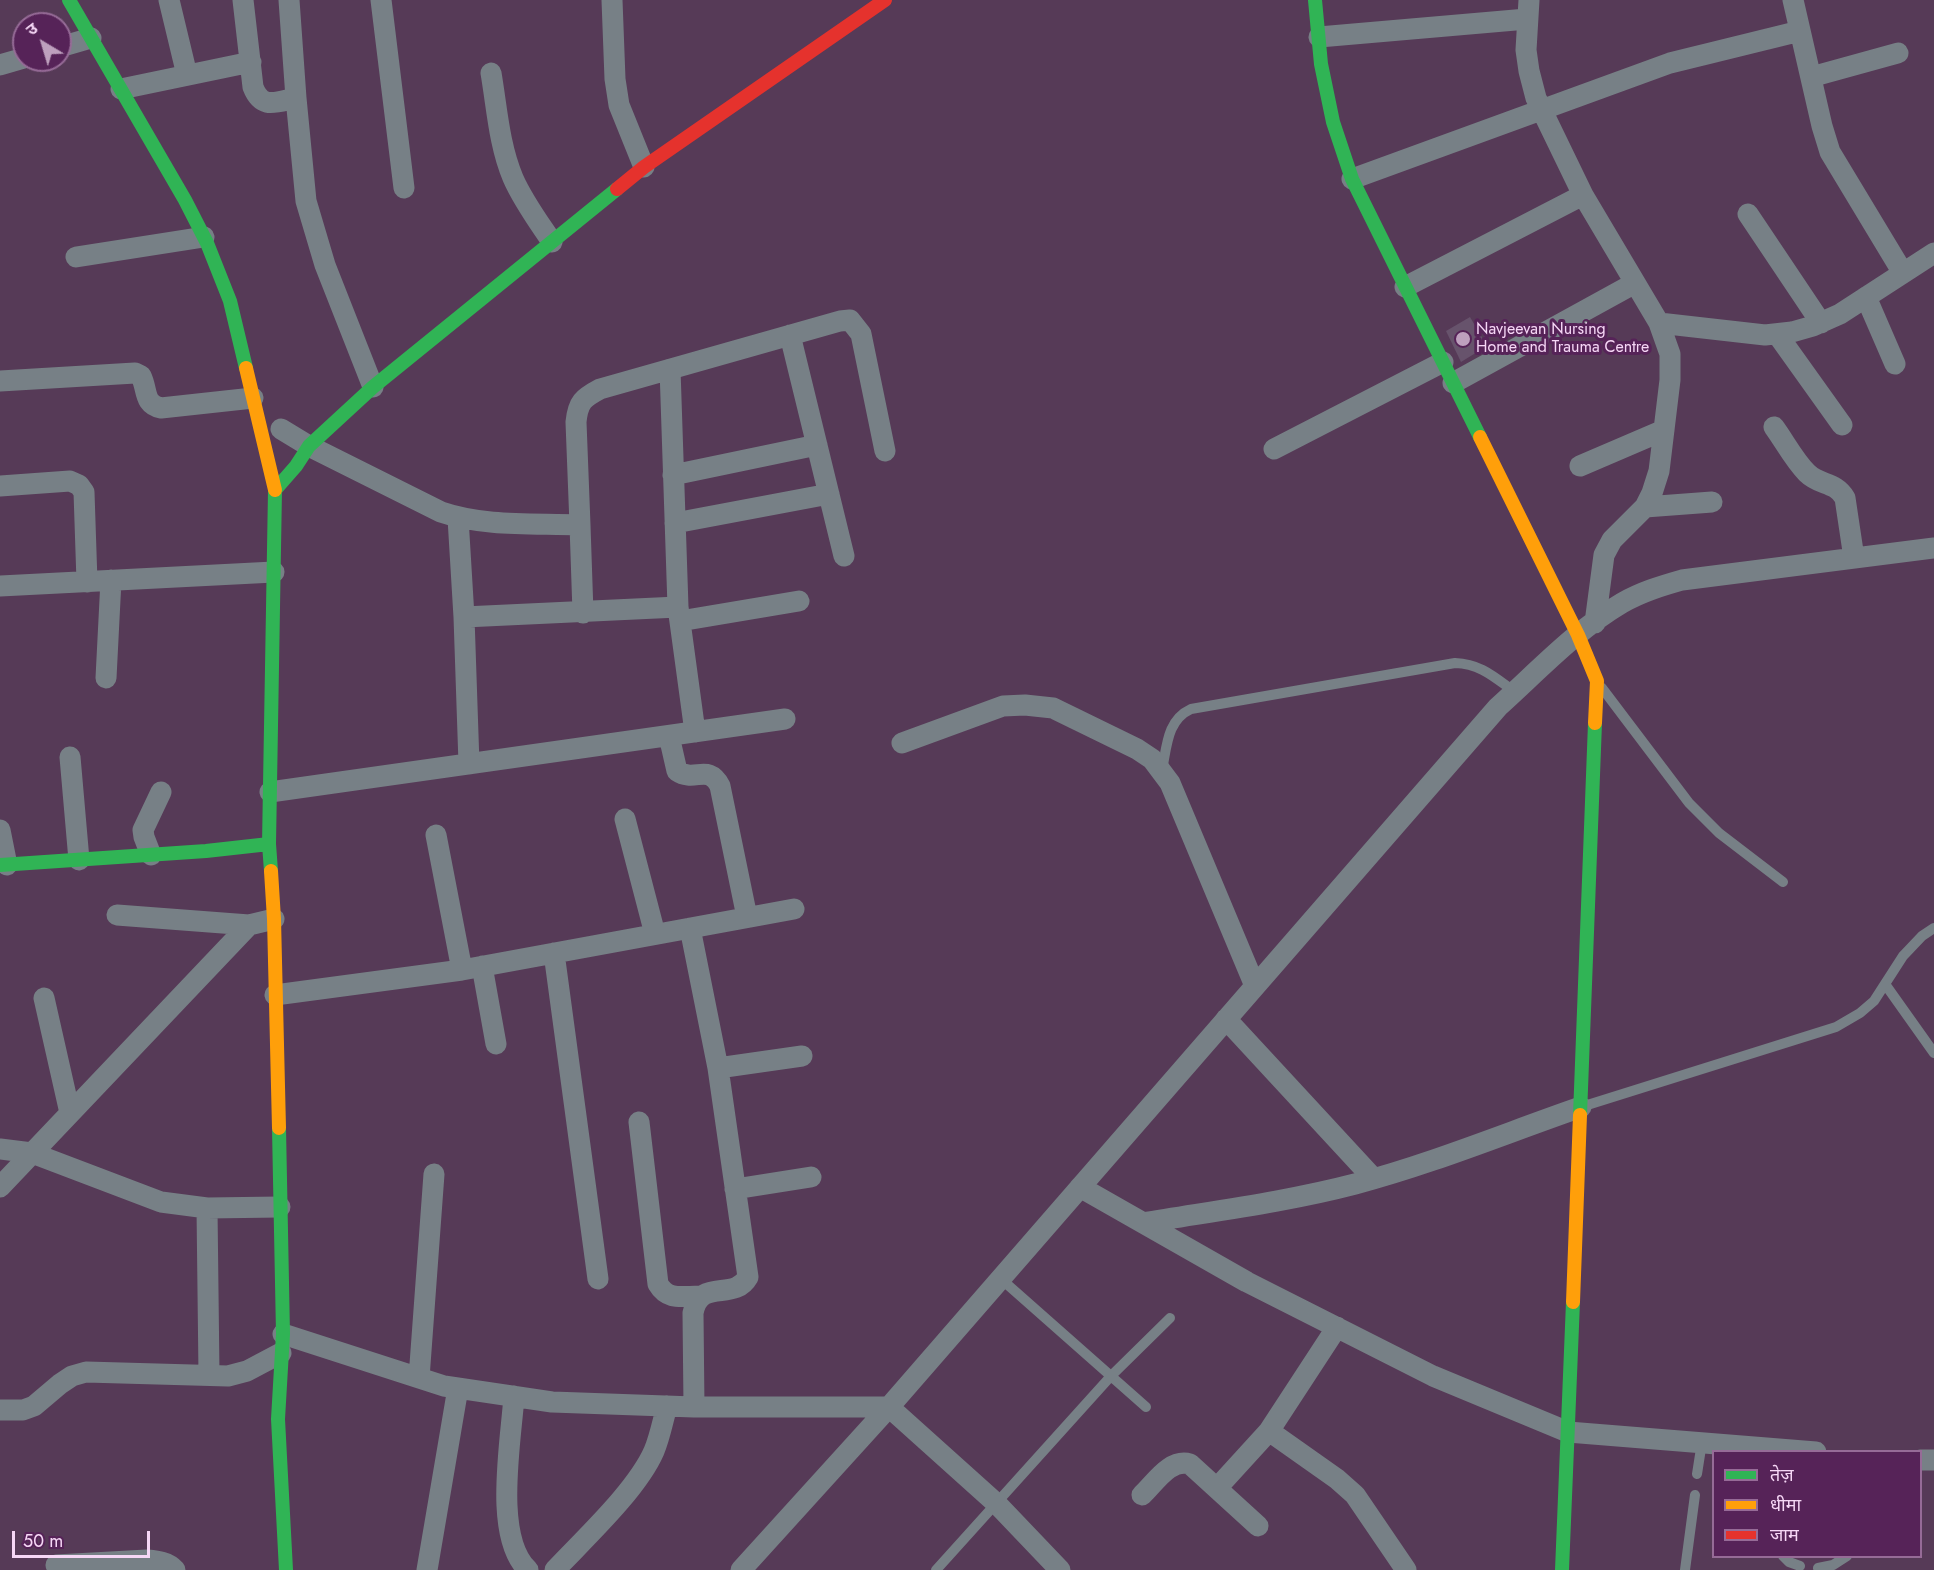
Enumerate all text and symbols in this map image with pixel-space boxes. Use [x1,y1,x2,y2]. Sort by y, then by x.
north arrow [12,12,72,72]
text: उ [21,17,43,41]
place label: Navjeevan Nursing Home and Trauma Centre [1476,320,1649,358]
marker: Navjeevan Nursing Home and Trauma Centre [1454,330,1472,348]
legend [1712,1450,1922,1558]
text: तेज़ [1770,1462,1794,1488]
text: धीमा [1770,1492,1801,1518]
scale bar [15,1519,153,1557]
text: जाम [1770,1522,1799,1548]
text: 50 m [23,1528,63,1554]

